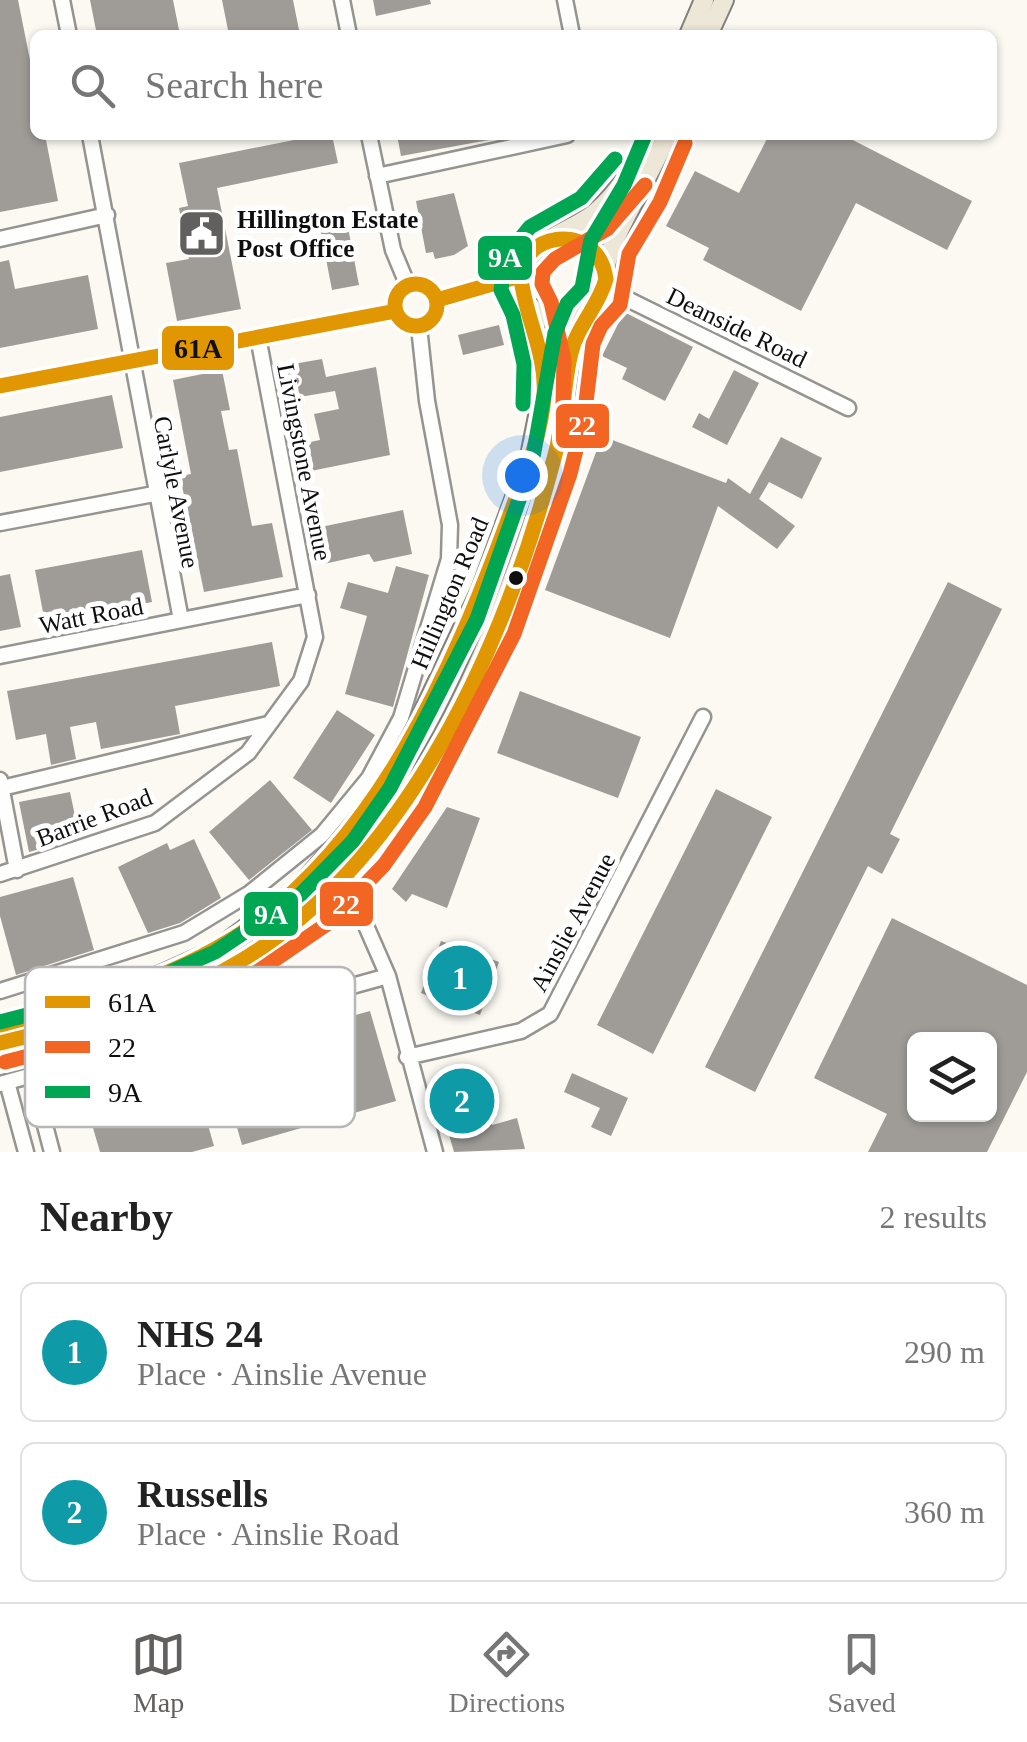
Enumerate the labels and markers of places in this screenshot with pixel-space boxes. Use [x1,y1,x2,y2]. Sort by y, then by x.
place label: Hillington Estate Post Office [237,206,418,262]
public building icon: Hillington Estate Post Office [176,207,228,259]
unlabelled marker [506,568,526,588]
pin: 1 [428,940,492,1016]
pin: 2 [430,1064,494,1138]

